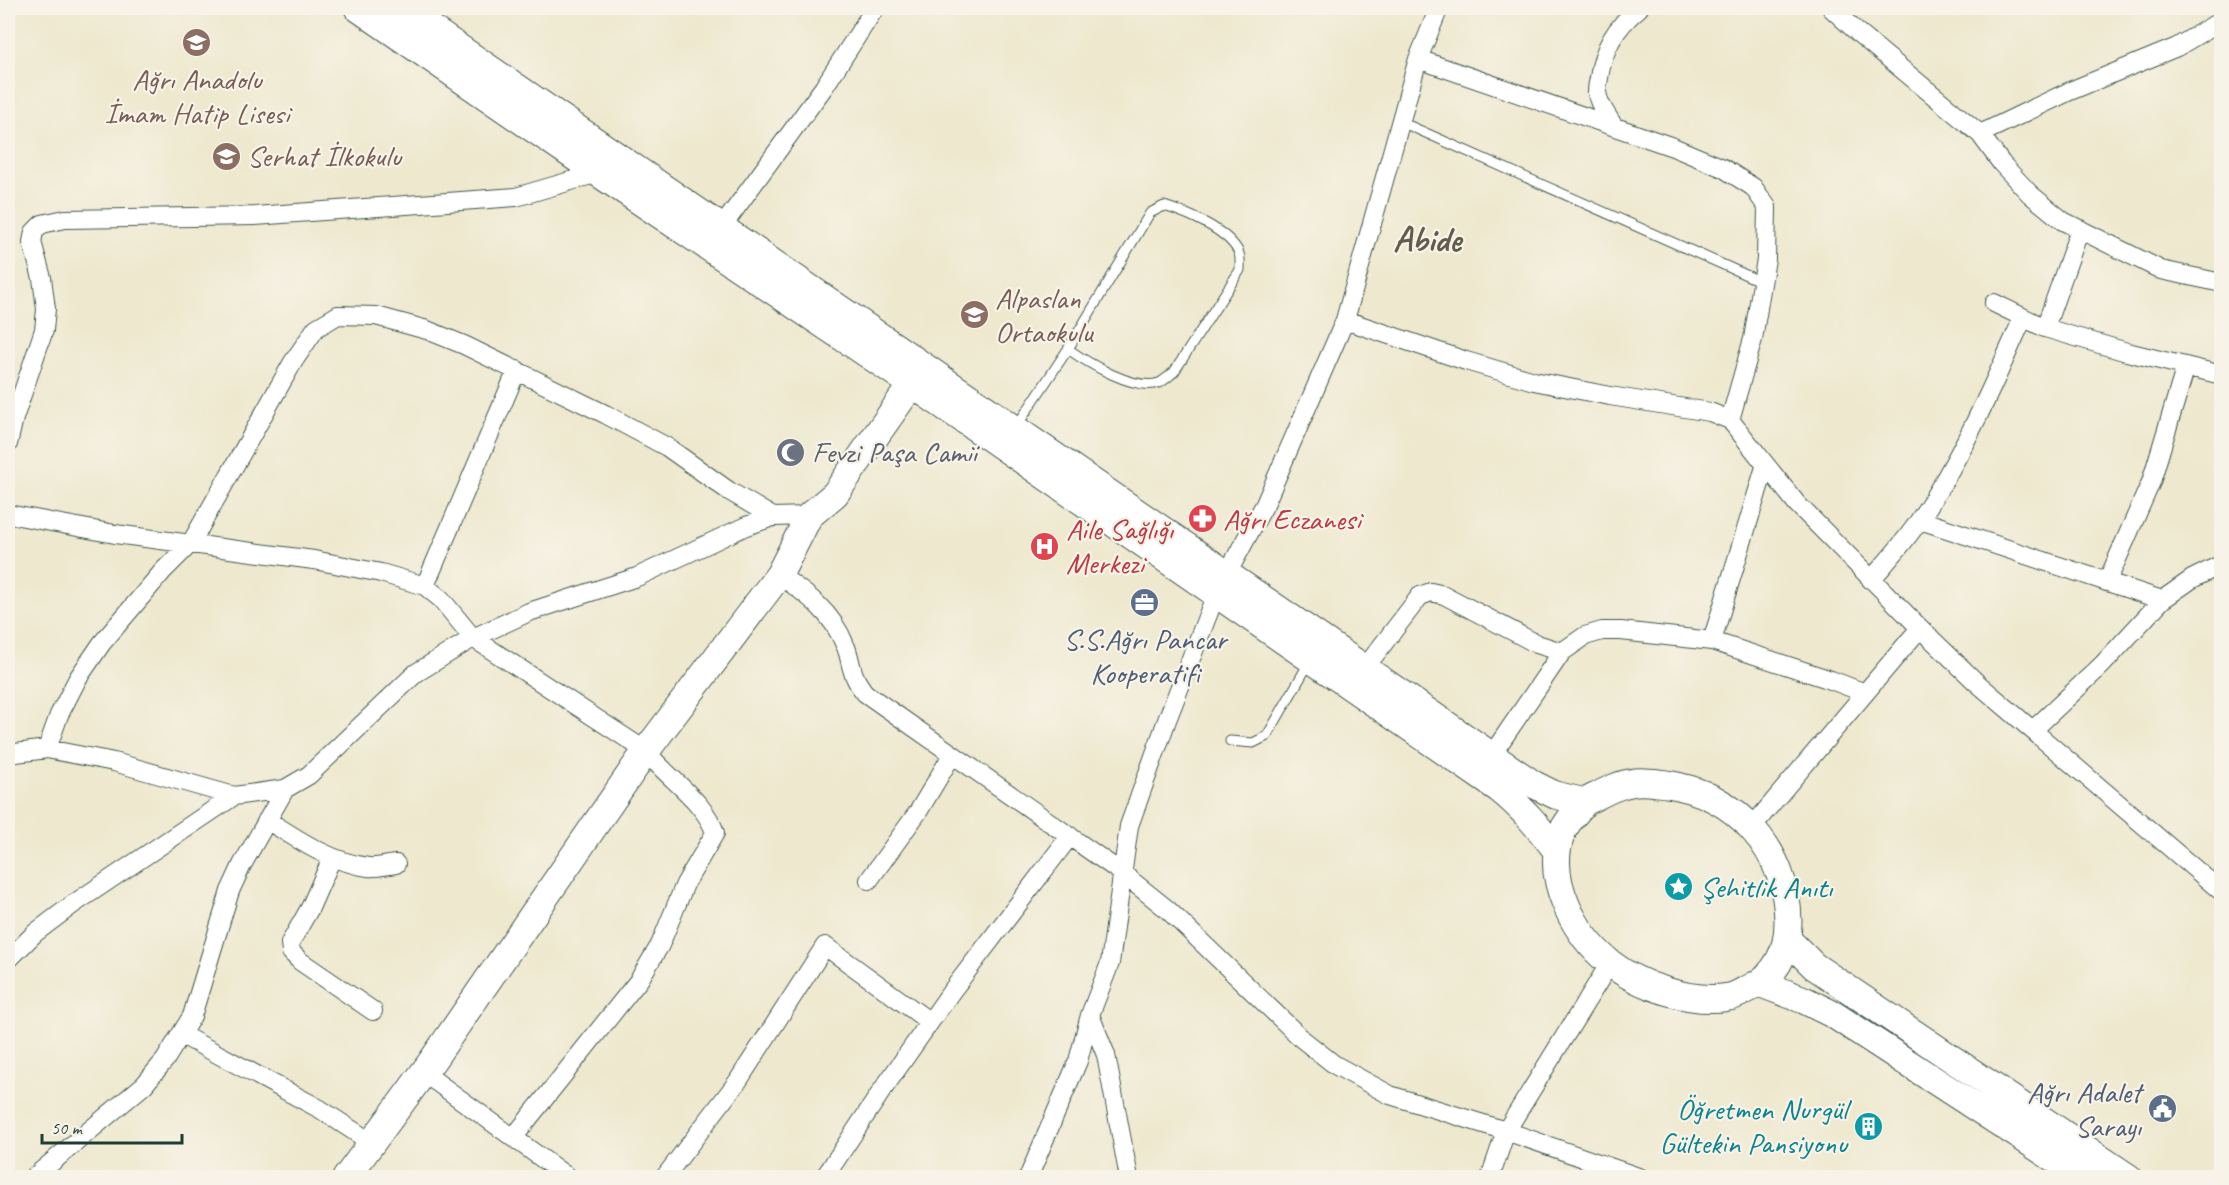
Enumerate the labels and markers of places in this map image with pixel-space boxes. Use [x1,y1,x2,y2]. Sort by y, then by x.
school or university icon: Ağrı Anadolu İmam Hatip Lisesi [181,26,213,58]
place label: Ağrı Anadolu İmam Hatip Lisesi [105,60,293,132]
place label: Serhat İlkokulu [247,137,403,175]
school or university icon: Serhat İlkokulu [210,140,242,172]
place label: Alpaslan Ortaokulu [995,279,1094,351]
school or university icon: Alpaslan Ortaokulu [958,299,990,331]
place label: Fevzi Paşa Camii [812,433,980,471]
mosque icon: Fevzi Paşa Camii [775,436,807,468]
place label: Ağrı Eczanesi [1223,500,1364,538]
pharmacy icon: Ağrı Eczanesi [1186,503,1218,535]
place label: Aile Sağlığı Merkezi [1066,510,1175,582]
hospital icon: Aile Sağlığı Merkezi [1029,530,1061,562]
office icon: S.S.Ağrı Pancar Kooperatifi [1129,586,1161,618]
place label: S.S.Ağrı Pancar Kooperatifi [1063,620,1229,692]
place label: Şehitlik Anıtı [1700,868,1834,906]
place icon: Şehitlik Anıtı [1663,871,1695,903]
place label: Ağrı Adalet Sarayı [2027,1073,2145,1145]
place label: Öğretmen Nurgül Gültekin Pansiyonu [1659,1090,1852,1162]
public building icon: Ağrı Adalet Sarayı [2146,1093,2178,1125]
building icon: Öğretmen Nurgül Gültekin Pansiyonu [1852,1110,1884,1142]

